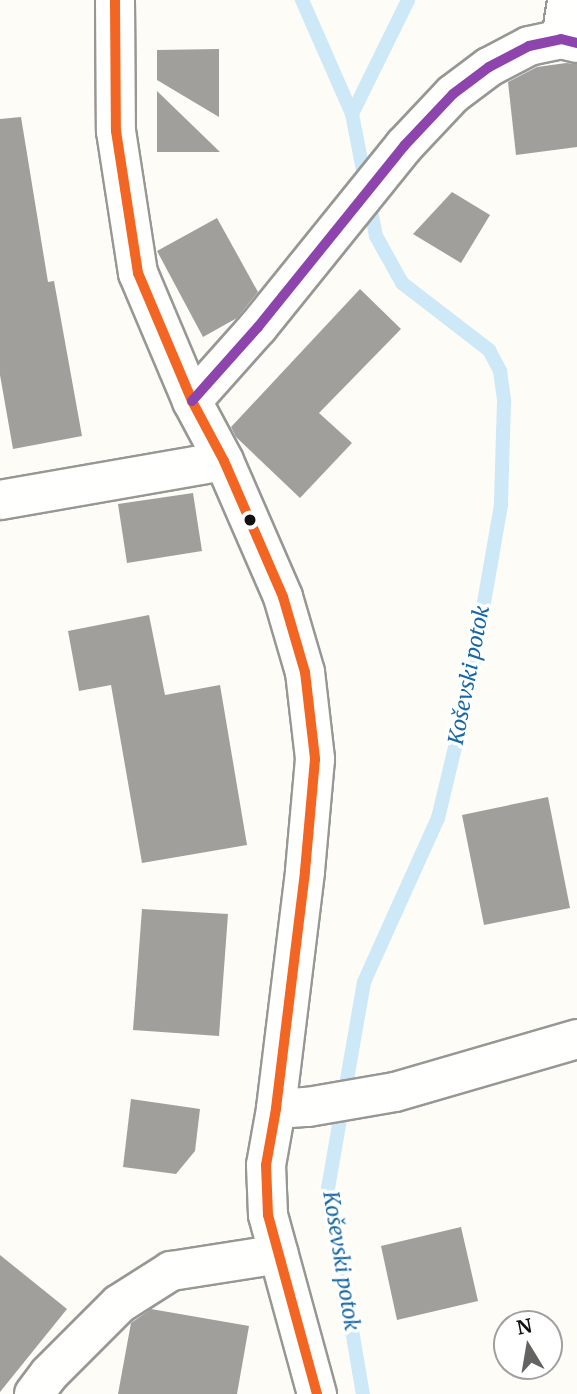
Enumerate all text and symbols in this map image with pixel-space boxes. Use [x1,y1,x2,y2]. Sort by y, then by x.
unlabelled marker [243,513,257,527]
water label: Koševski potok [443,604,495,746]
water label: Koševski potok [318,1190,364,1332]
north arrow [493,1310,563,1380]
text: N [515,1313,534,1340]

